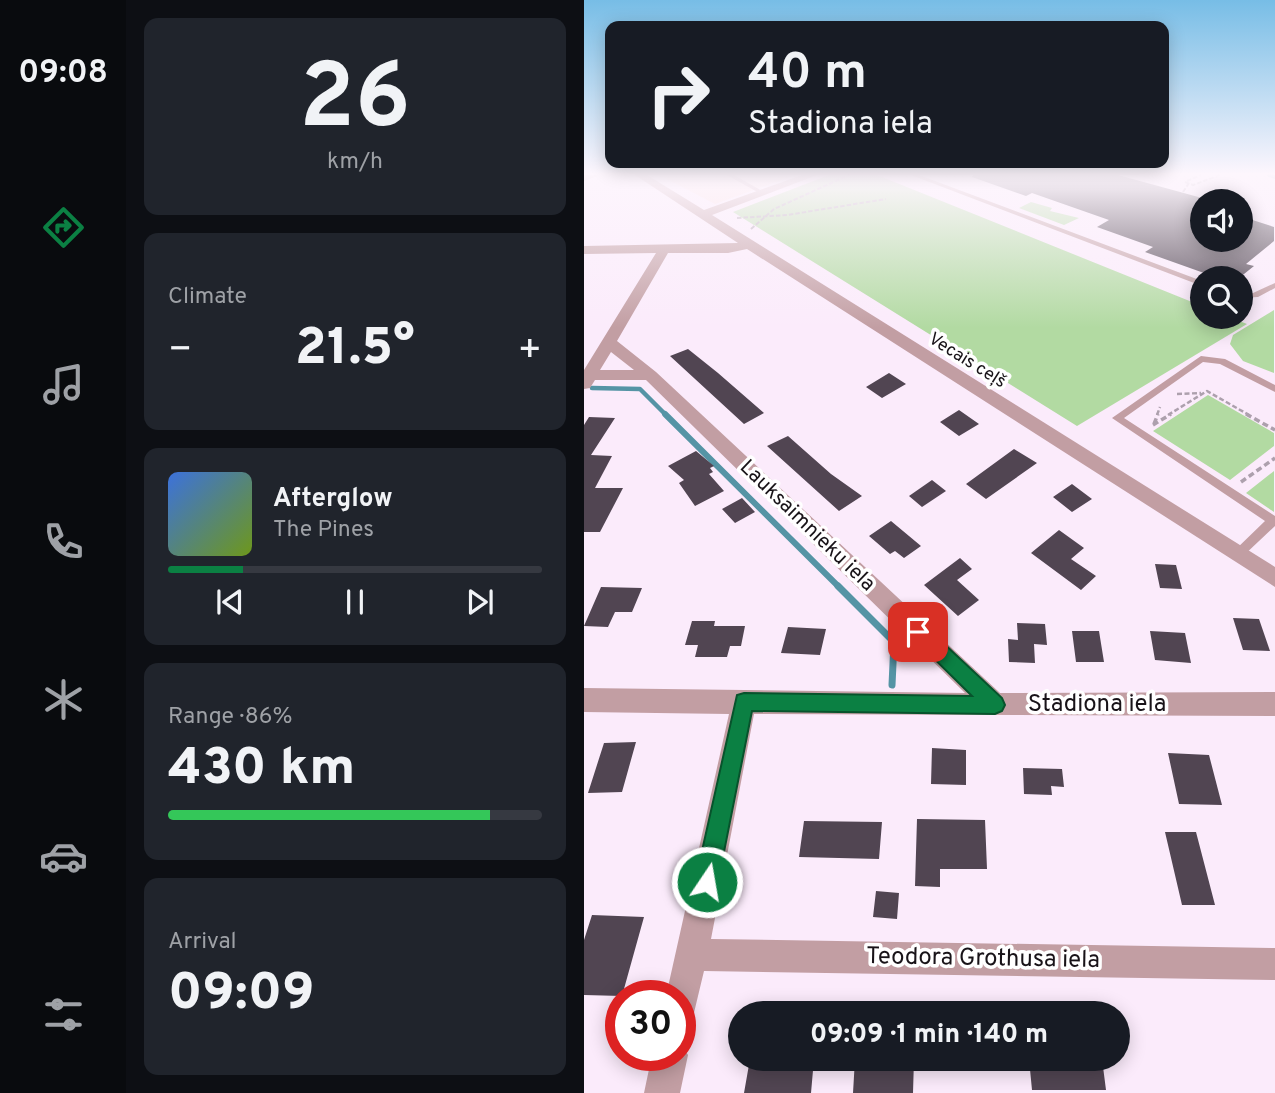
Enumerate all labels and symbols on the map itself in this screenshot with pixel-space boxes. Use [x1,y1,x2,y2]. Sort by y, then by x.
street label: Vecais ceļš [924,328,1010,394]
street label: Lauksaimnieku iela [733,454,881,598]
pin [888,602,948,662]
street label: Stadiona iela [1028,690,1166,720]
position arrow [670,845,744,919]
street label: Teodora Grothusa iela [866,942,1100,976]
speed limit sign: 30 [605,980,696,1071]

